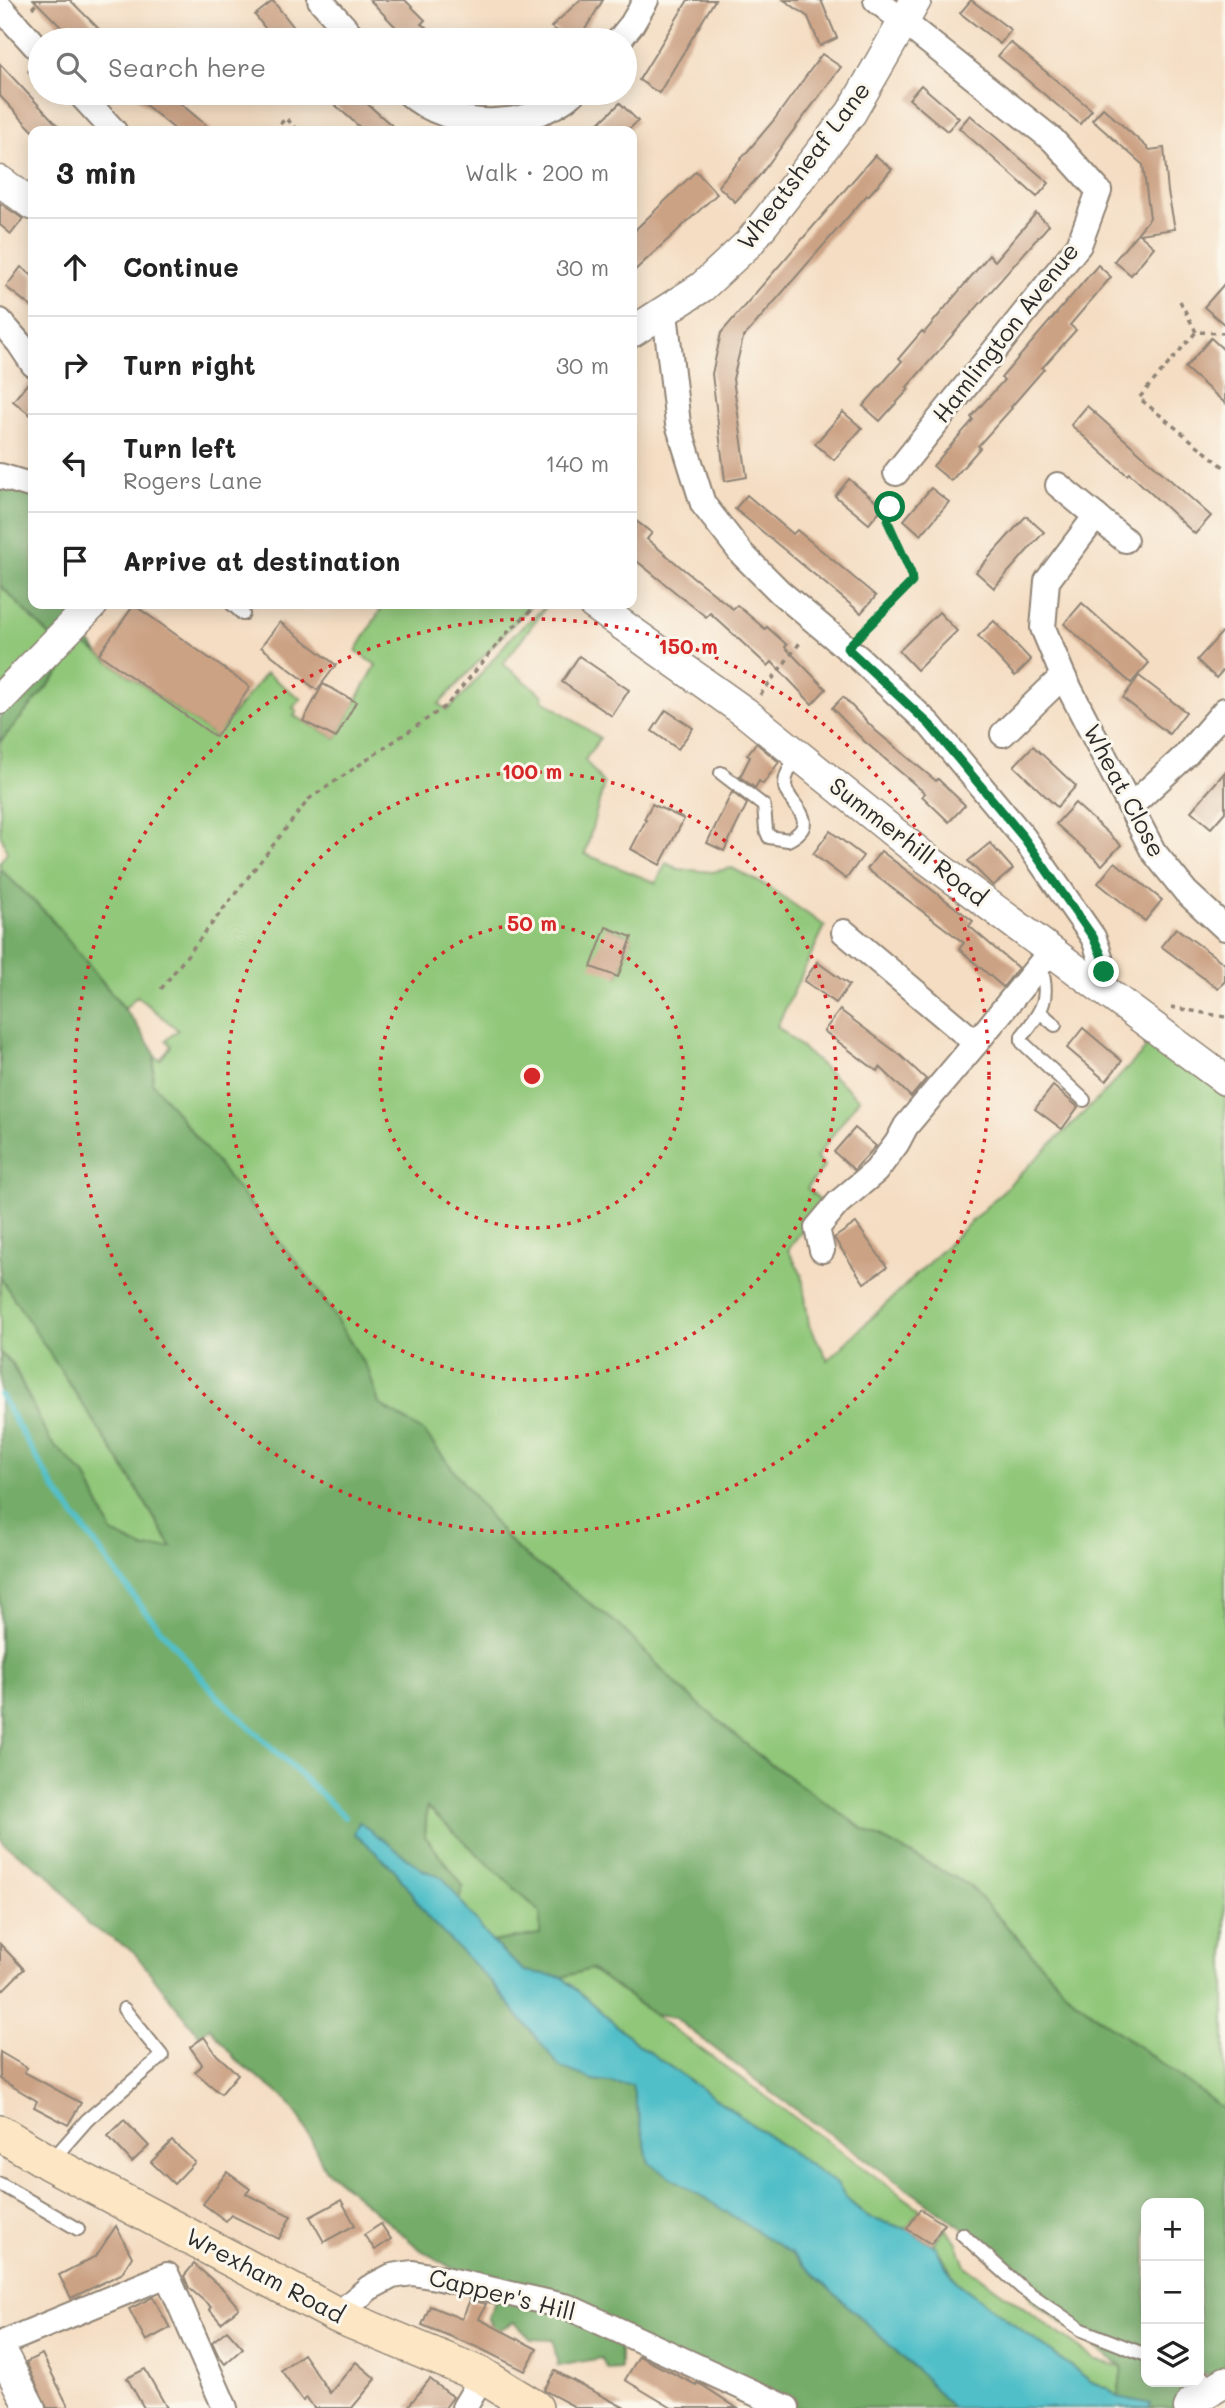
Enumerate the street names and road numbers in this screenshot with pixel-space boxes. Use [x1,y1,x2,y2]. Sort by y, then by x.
street label: Wheatsheaf Lane [729,75,876,255]
street label: Hamlington Avenue [925,236,1085,429]
street label: Wheat Close [1077,718,1173,862]
street label: Summerhill Road [824,769,994,912]
street label: Wrexham Road [181,2220,350,2330]
street label: Capper's Hill [426,2260,579,2327]

